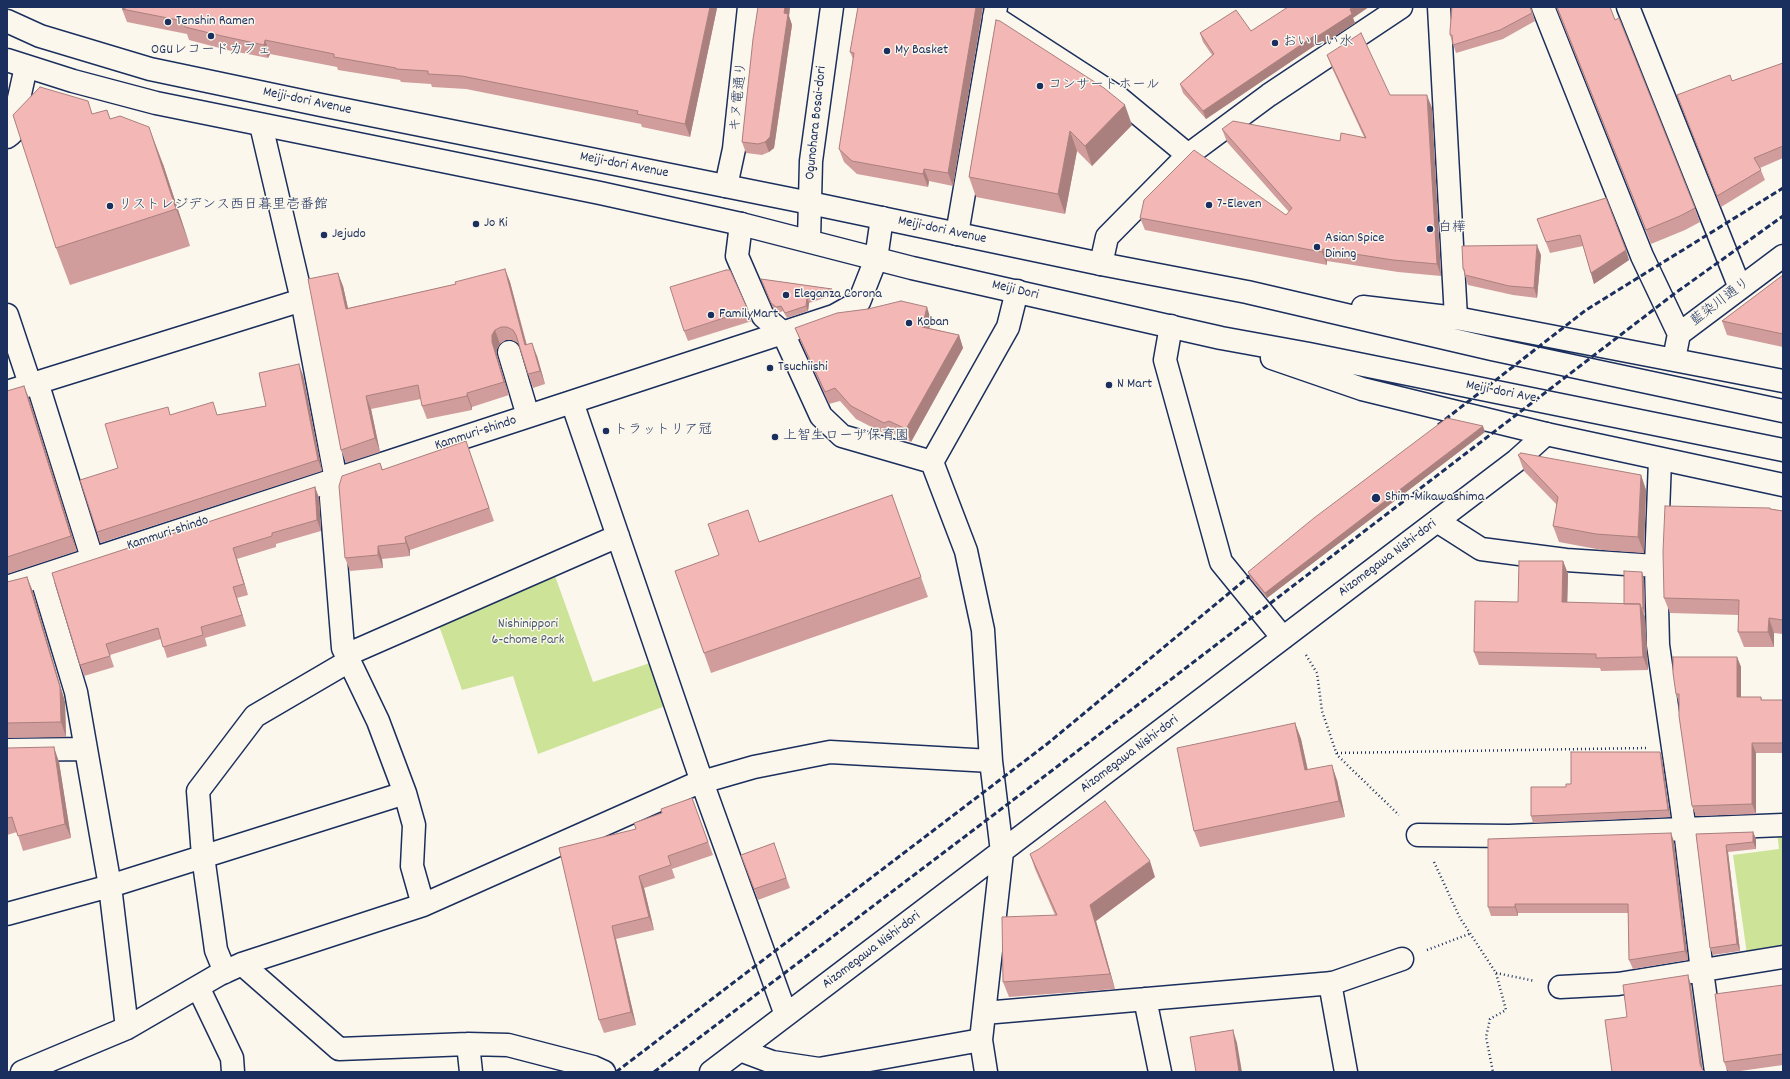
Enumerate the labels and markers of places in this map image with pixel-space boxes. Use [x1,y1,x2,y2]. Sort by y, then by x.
place label: Tenshin Ramen [176,14,254,30]
marker: Tenshin Ramen [163,17,173,27]
marker: OGUレコードカフェ [206,31,216,41]
place label: おいしい水 [1283,35,1353,51]
marker: おいしい水 [1270,38,1280,48]
place label: OGUレコードカフェ [151,43,271,59]
place label: My Basket [895,43,948,59]
marker: My Basket [882,46,892,56]
place label: コンサートホール [1048,78,1160,94]
marker: コンサートホール [1035,81,1045,91]
place label: 7-Eleven [1217,197,1261,213]
place label: リストレジデンス西日暮里壱番館 [118,198,328,214]
marker: 7-Eleven [1204,200,1214,210]
marker: リストレジデンス西日暮里壱番館 [105,201,115,211]
place label: Jo Ki [484,216,508,232]
marker: Jo Ki [471,219,481,229]
place label: 白樺 [1438,221,1466,237]
marker: 白樺 [1425,224,1435,234]
place label: Jejudo [332,227,366,243]
marker: Jejudo [319,230,329,240]
place label: Asian Spice Dining [1325,231,1384,264]
marker: Asian Spice Dining [1312,242,1322,252]
place label: Eleganza Corona [794,287,882,303]
marker: Eleganza Corona [781,290,791,300]
place label: FamilyMart [719,307,778,323]
marker: FamilyMart [706,310,716,320]
place label: Koban [917,315,949,331]
marker: Koban [904,318,914,328]
place label: Tsuchiishi [778,360,828,376]
marker: Tsuchiishi [765,363,775,373]
place label: N Mart [1117,377,1152,393]
marker: N Mart [1104,380,1114,390]
place label: トラットリア冠 [614,423,712,439]
marker: トラットリア冠 [601,426,611,436]
place label: 上智生ローザ保育園 [783,429,909,445]
marker: 上智生ローザ保育園 [770,432,780,442]
place label: Shim-Mikawashima [1385,490,1484,506]
marker: Shim-Mikawashima [1370,492,1382,504]

